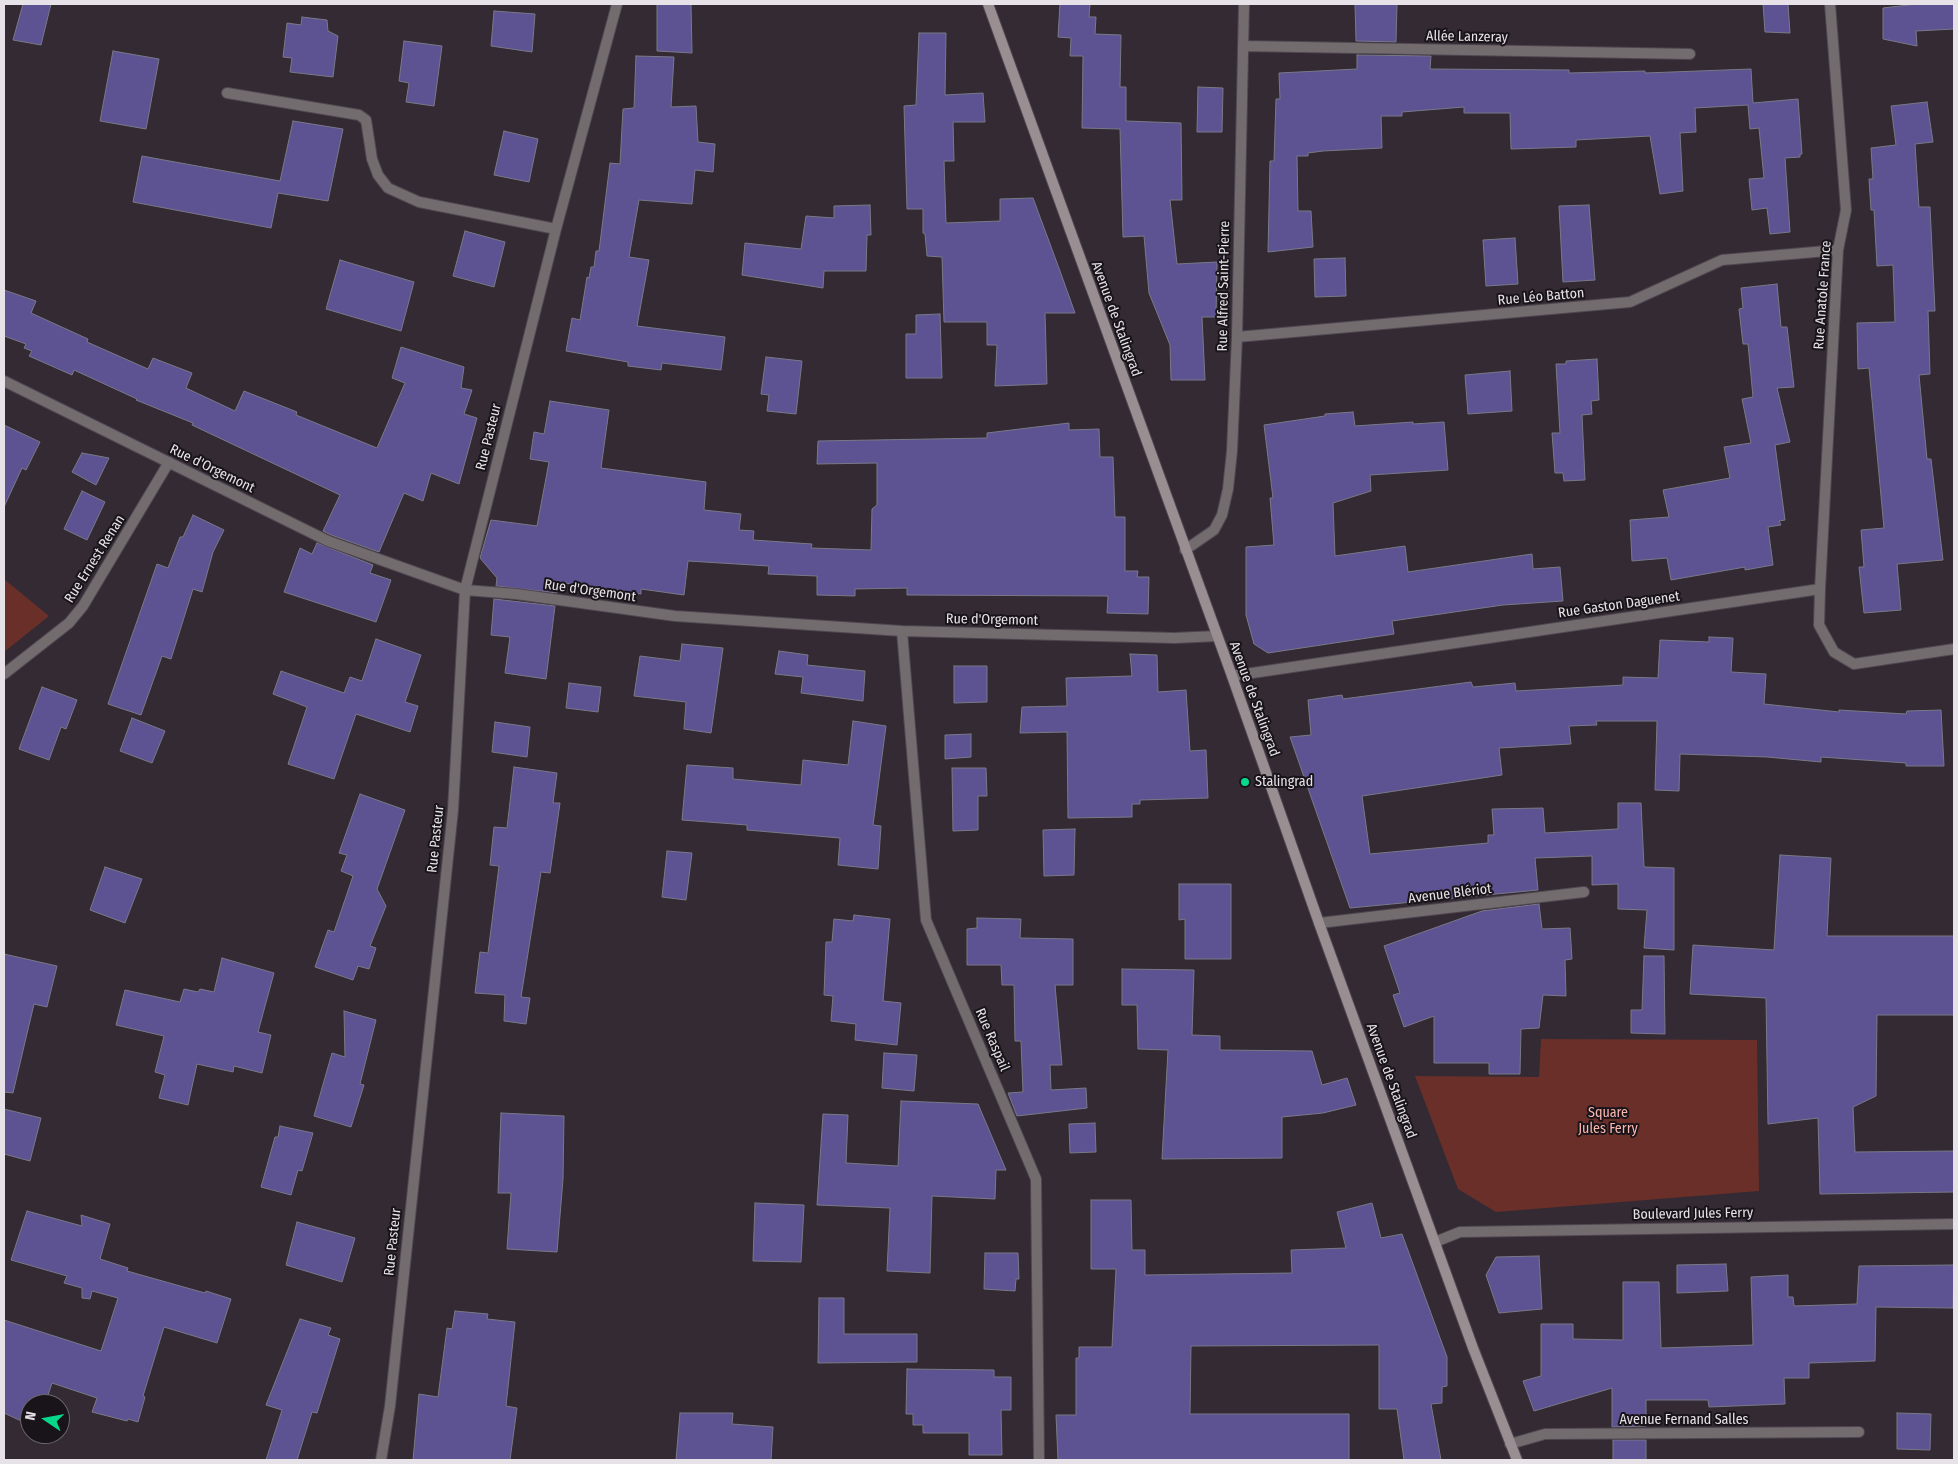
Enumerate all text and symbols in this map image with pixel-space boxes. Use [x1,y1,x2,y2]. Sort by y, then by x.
street label: Allée Lanzeray [1426,28,1508,46]
street label: Rue Alfred Saint-Pierre [1214,221,1234,351]
street label: Rue Anatole France [1811,240,1835,350]
street label: Avenue de Stalingrad [1087,259,1145,379]
street label: Rue Léo Batton [1497,285,1585,309]
street label: Rue Pasteur [473,402,505,472]
street label: Rue d'Orgemont [167,441,257,497]
street label: Rue Ernest Renan [61,512,129,606]
street label: Rue d'Orgemont [543,576,637,606]
street label: Rue Gaston Daguenet [1557,588,1681,622]
street label: Rue d'Orgemont [946,611,1038,629]
street label: Avenue de Stalingrad [1225,639,1283,759]
place label: Stalingrad [1255,774,1313,790]
marker: Stalingrad [1239,776,1251,788]
street label: Rue Pasteur [424,804,448,874]
street label: Avenue Blériot [1407,881,1493,907]
street label: Rue Raspail [971,1006,1013,1074]
street label: Avenue de Stalingrad [1362,1021,1420,1141]
park label: Square Jules Ferry [1578,1105,1638,1138]
street label: Boulevard Jules Ferry [1633,1205,1753,1223]
street label: Rue Pasteur [381,1207,405,1277]
north arrow [20,1394,70,1444]
text: N [22,1410,40,1422]
street label: Avenue Fernand Salles [1619,1412,1749,1428]

